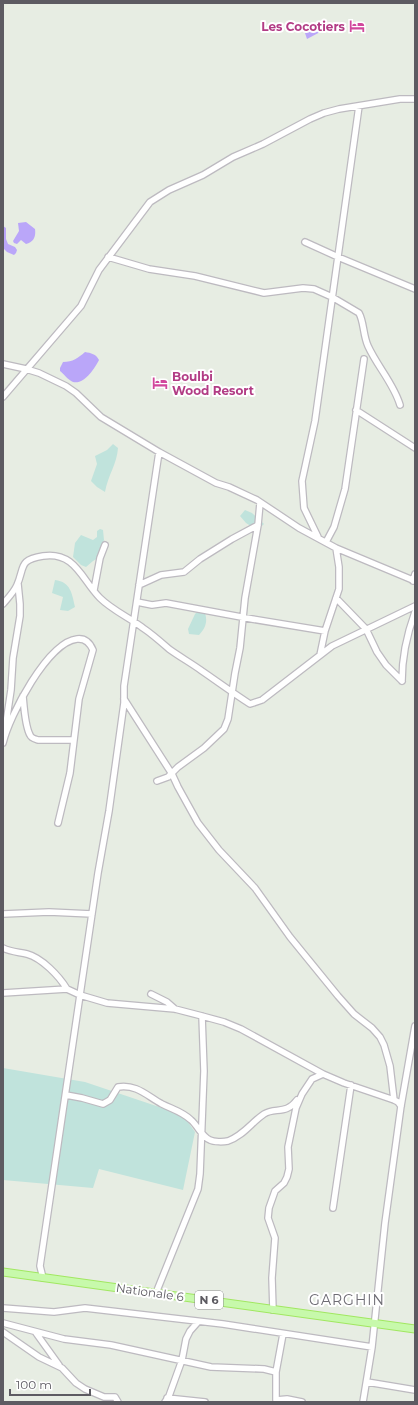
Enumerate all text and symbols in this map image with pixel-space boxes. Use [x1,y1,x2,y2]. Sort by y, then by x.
hotel icon: Les Cocotiers [348,17,366,35]
place label: Les Cocotiers [261,19,346,34]
place label: Boulbi Wood Resort [172,369,255,398]
hotel icon: Boulbi Wood Resort [151,374,169,392]
street label: Nationale 6 [115,1280,185,1304]
road number: N 6 [195,1291,223,1309]
district label: GARGHIN [309,1291,385,1309]
scale bar [10,1371,90,1397]
text: 100 m [16,1377,52,1392]

